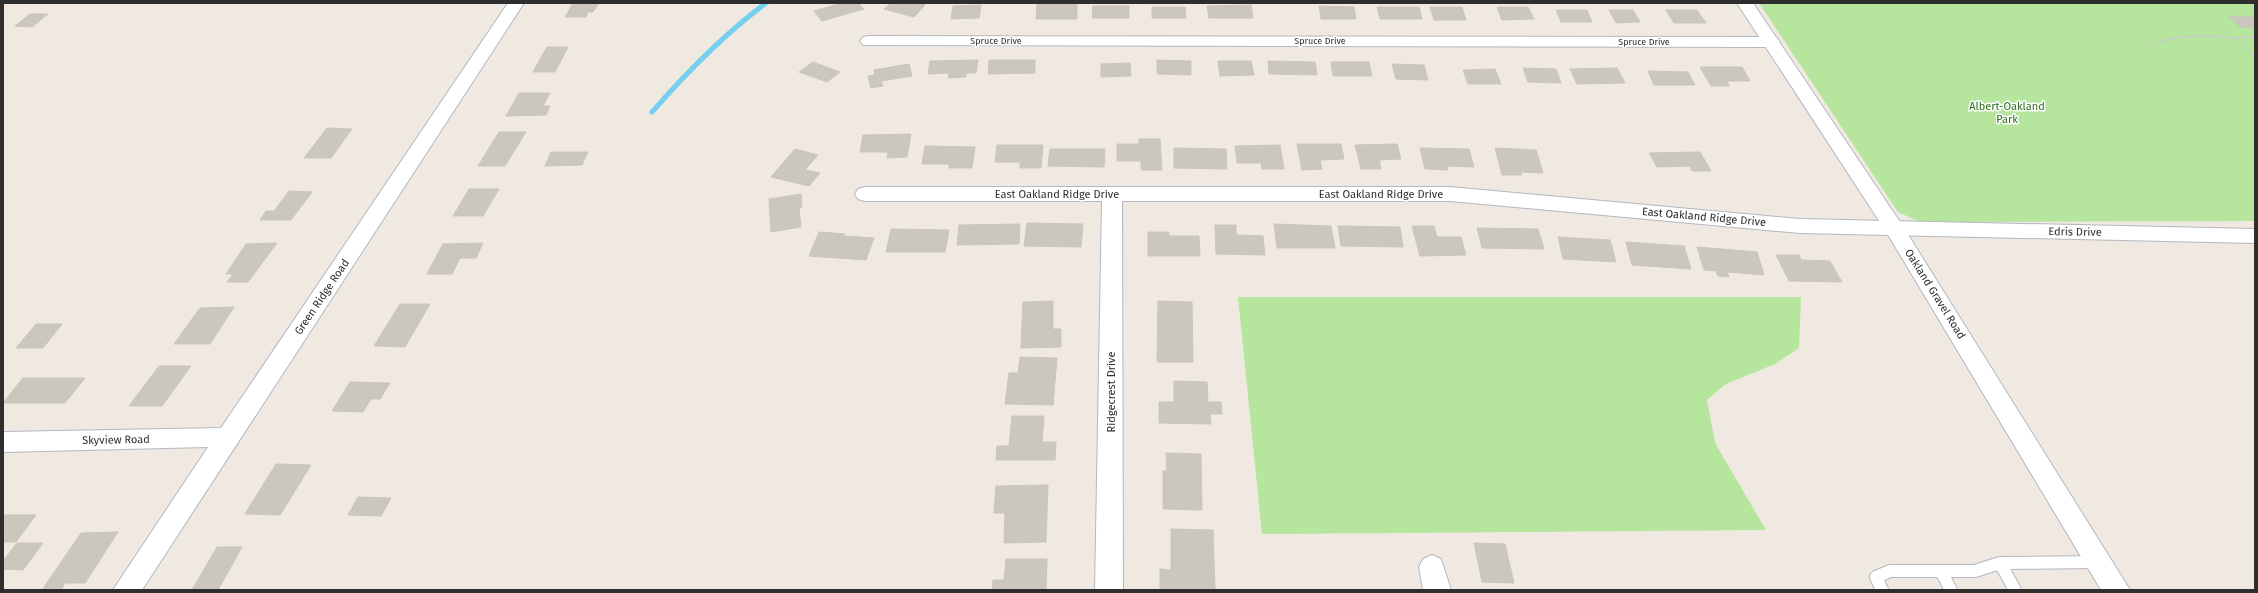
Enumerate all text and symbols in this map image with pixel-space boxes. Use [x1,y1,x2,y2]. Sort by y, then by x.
street label: Spruce Drive [970,36,1022,46]
street label: Spruce Drive [1294,36,1346,46]
street label: Spruce Drive [1618,37,1670,47]
park label: Albert-Oakland Park [1969,100,2045,126]
street label: East Oakland Ridge Drive [995,188,1119,201]
street label: East Oakland Ridge Drive [1319,188,1443,201]
street label: East Oakland Ridge Drive [1641,205,1767,229]
street label: Edris Drive [2048,225,2102,239]
street label: Oakland Gravel Road [1902,247,1968,341]
street label: Green Ridge Road [292,257,352,337]
street label: Ridgecrest Drive [1105,352,1118,432]
street label: Skyview Road [82,433,150,447]

